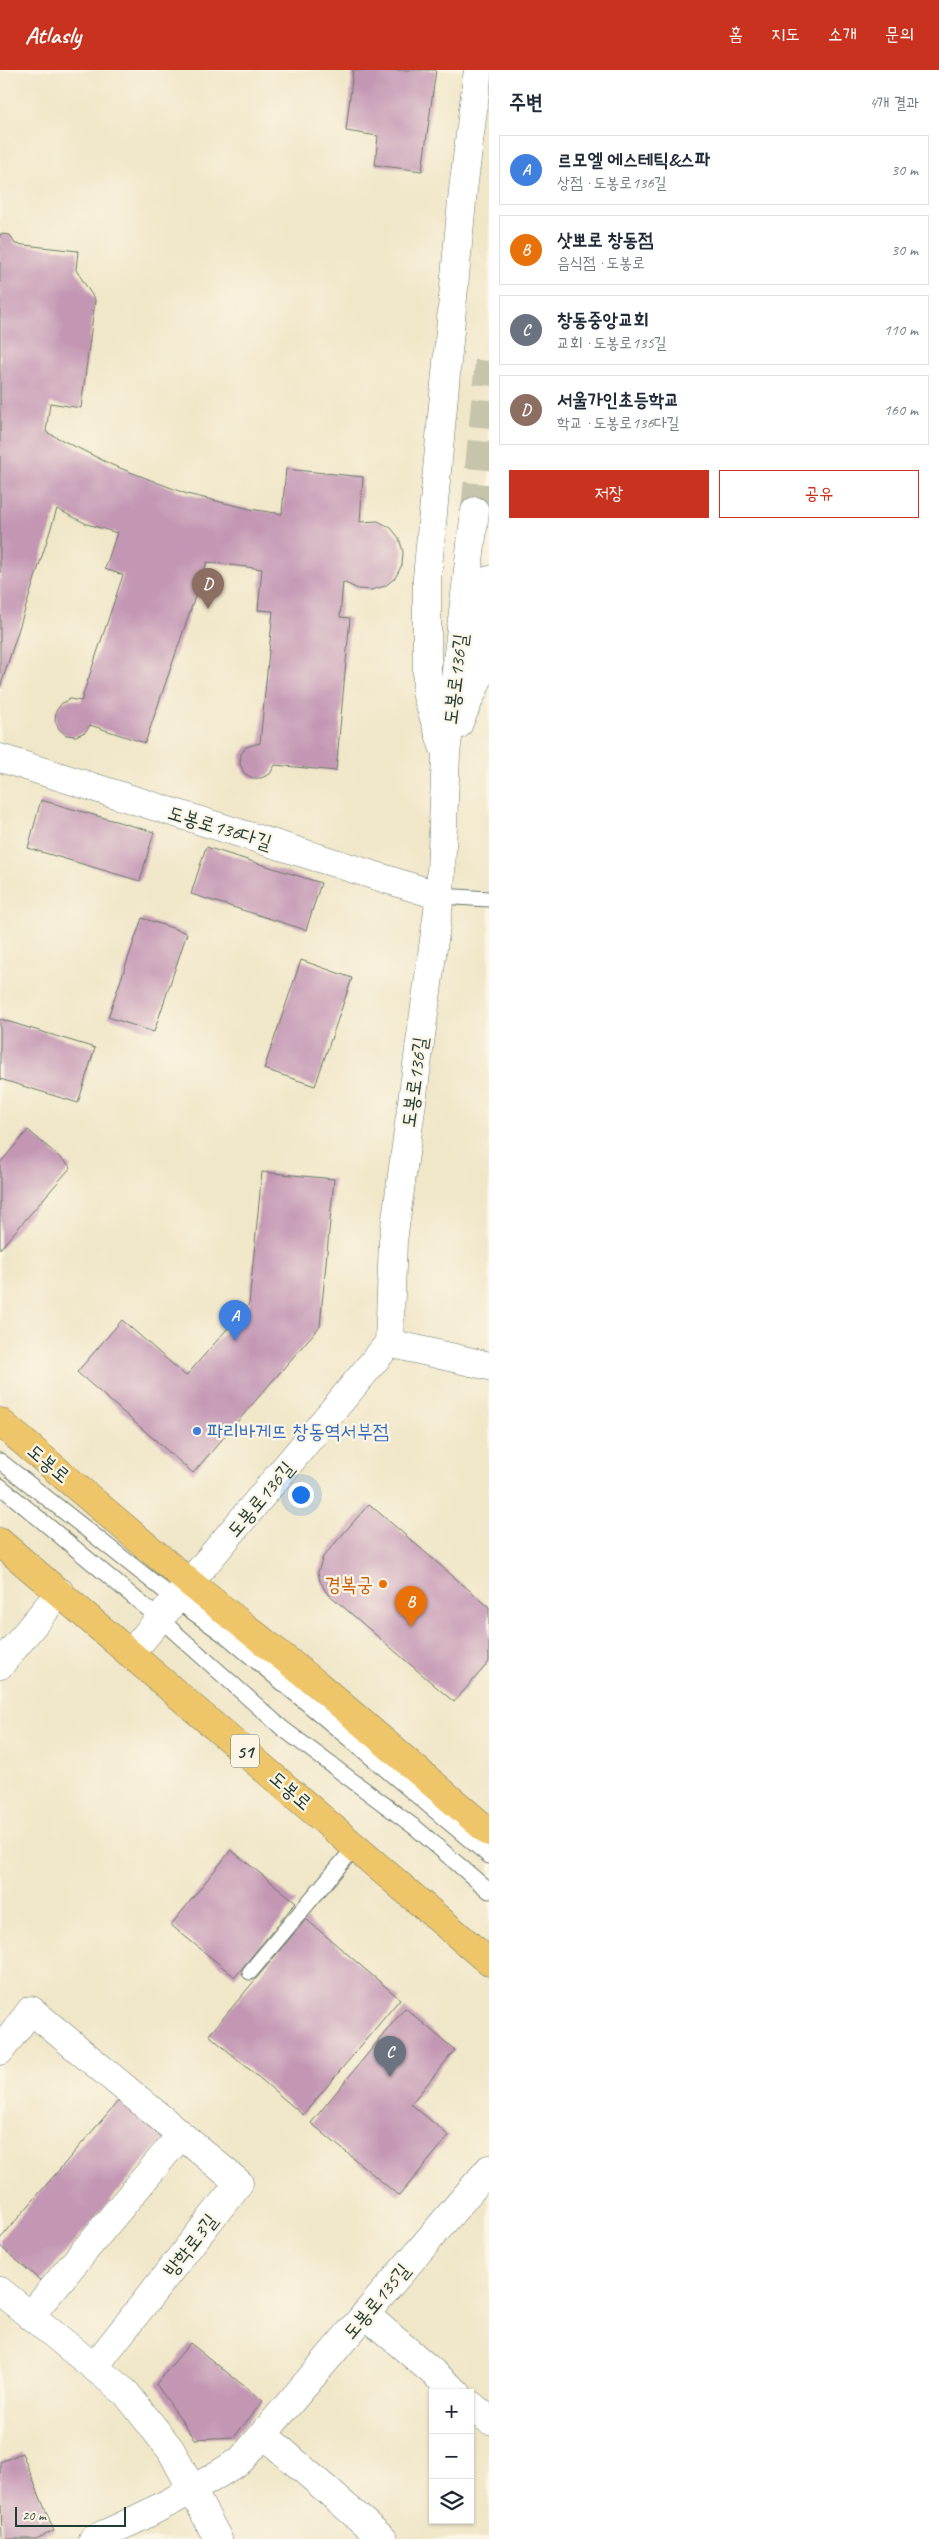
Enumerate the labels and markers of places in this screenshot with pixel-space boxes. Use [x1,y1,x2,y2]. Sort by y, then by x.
pin: D [192,568,224,609]
pin: A [219,1300,251,1341]
place label: 파리바게뜨 창동역서부점 [207,1419,389,1444]
marker: 파리바게뜨 창동역서부점 [191,1425,203,1437]
place label: 경복궁 [325,1572,373,1597]
marker: 경복궁 [377,1578,389,1590]
pin: B [395,1586,427,1627]
pin: C [374,2036,406,2077]

